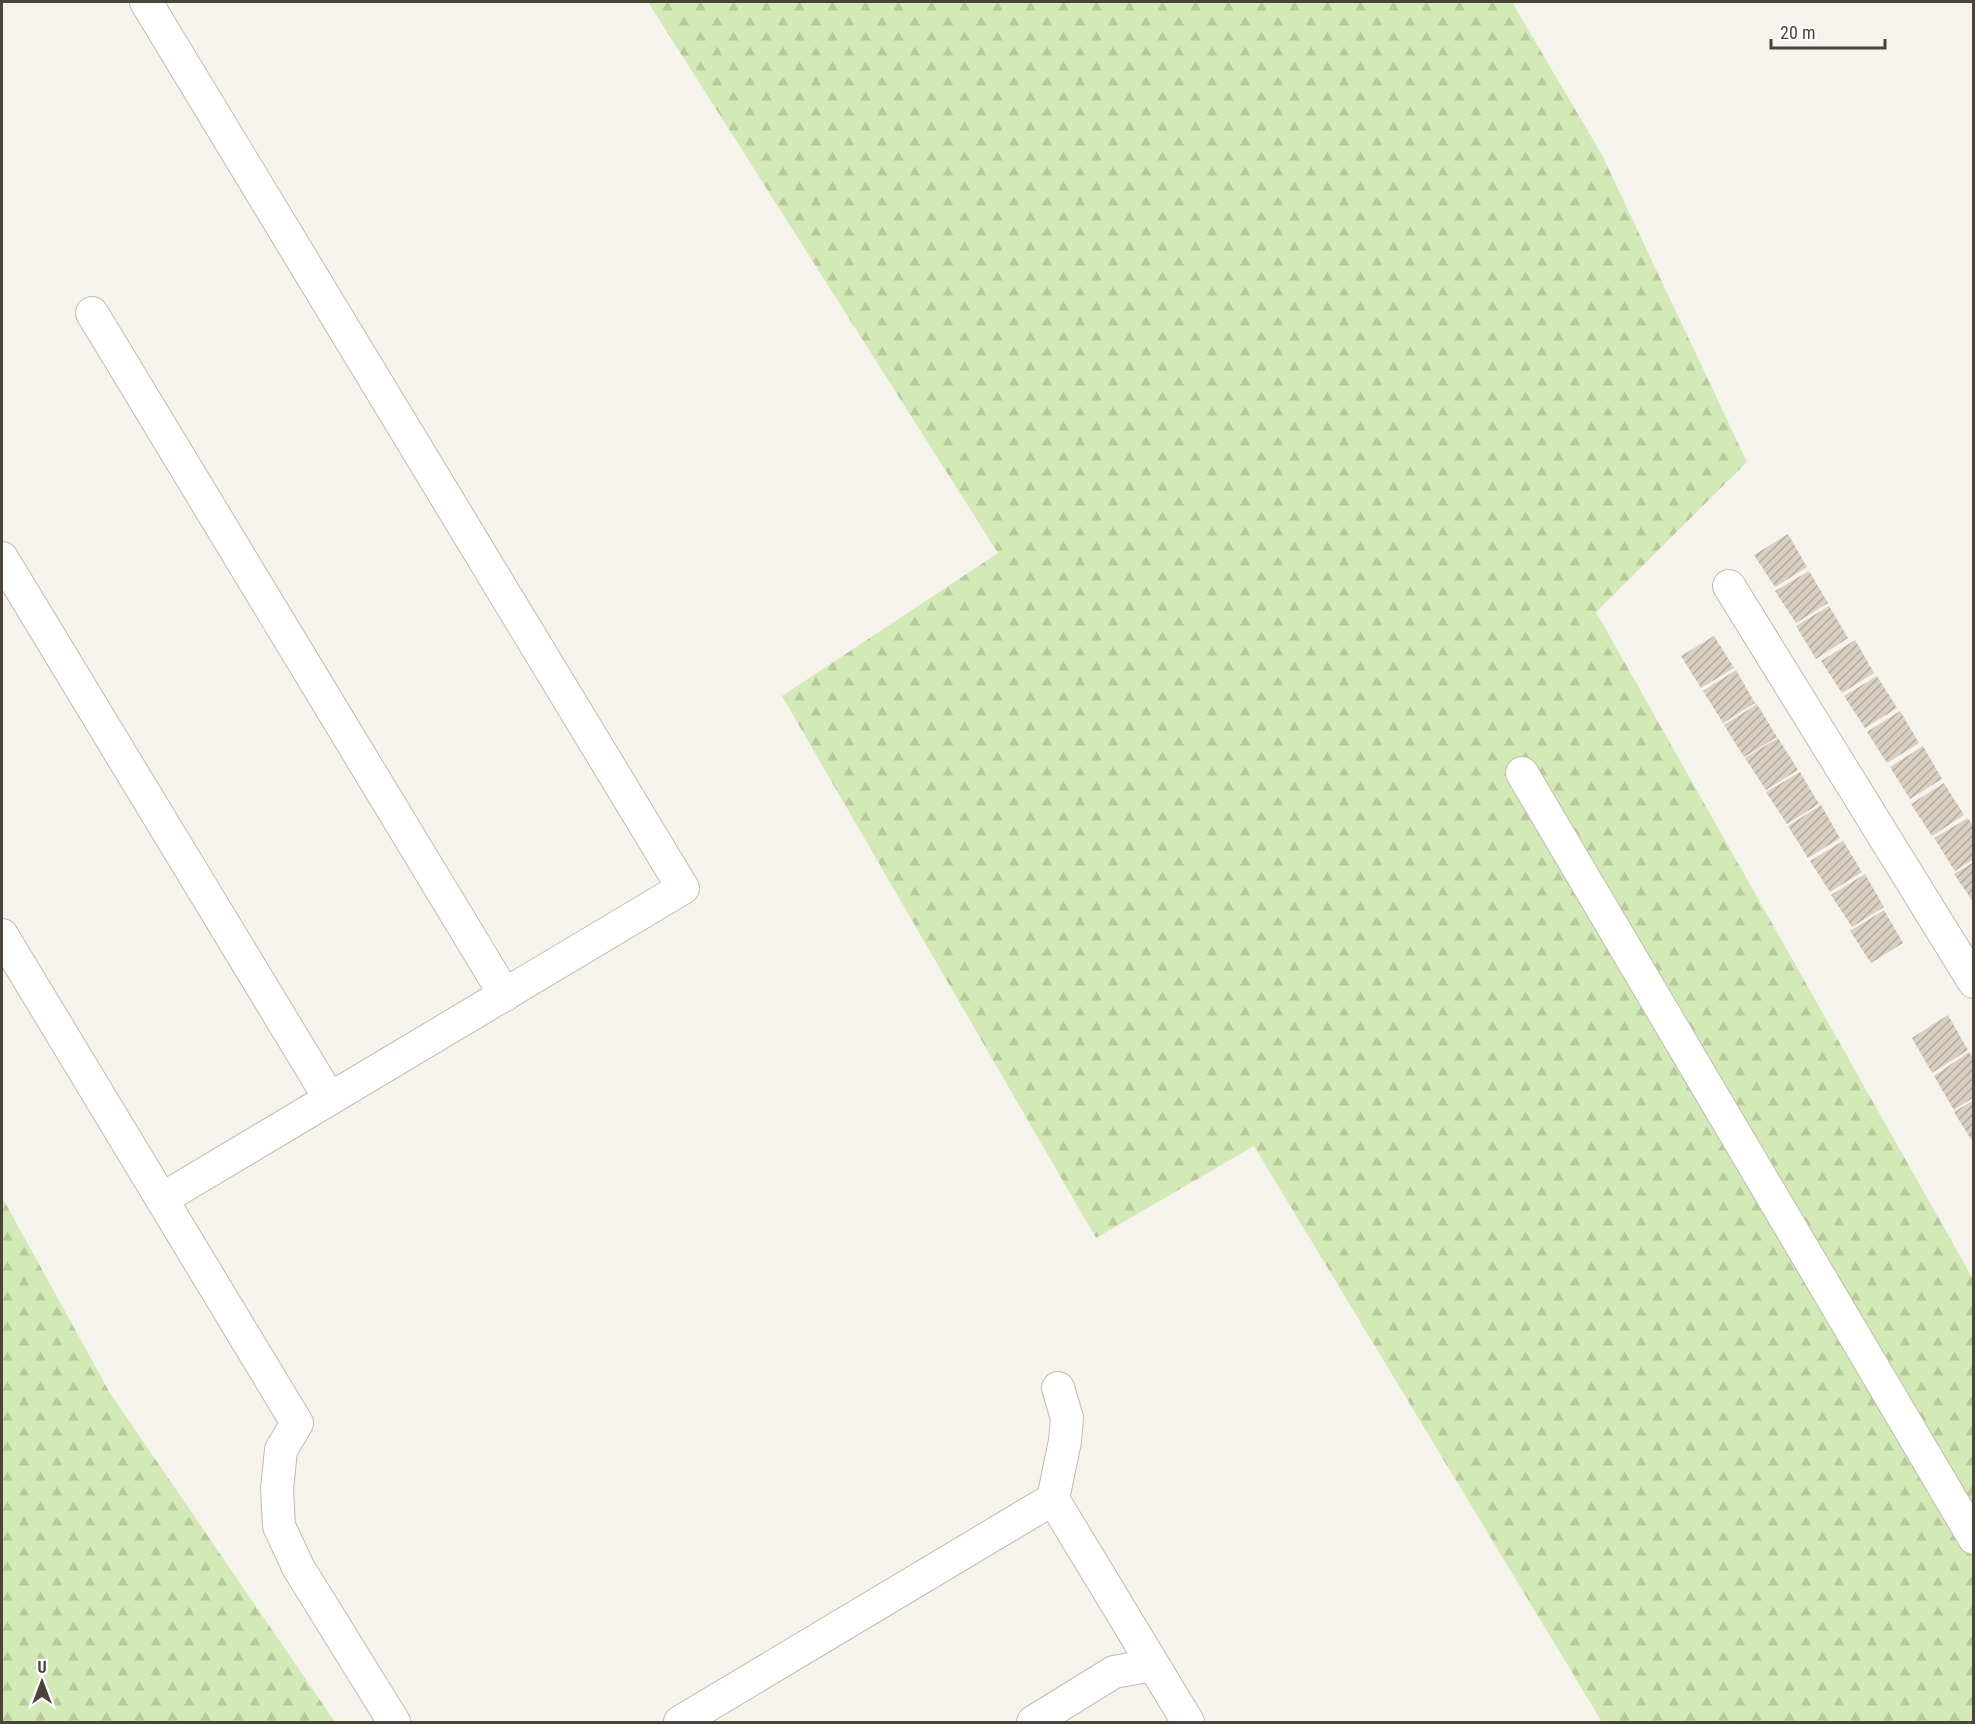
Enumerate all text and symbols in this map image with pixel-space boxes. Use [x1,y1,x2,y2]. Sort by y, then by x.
scale bar [1771,12,1885,50]
text: 20 m [1780,22,1815,43]
north arrow [12,1652,72,1712]
text: U [37,1658,47,1677]

